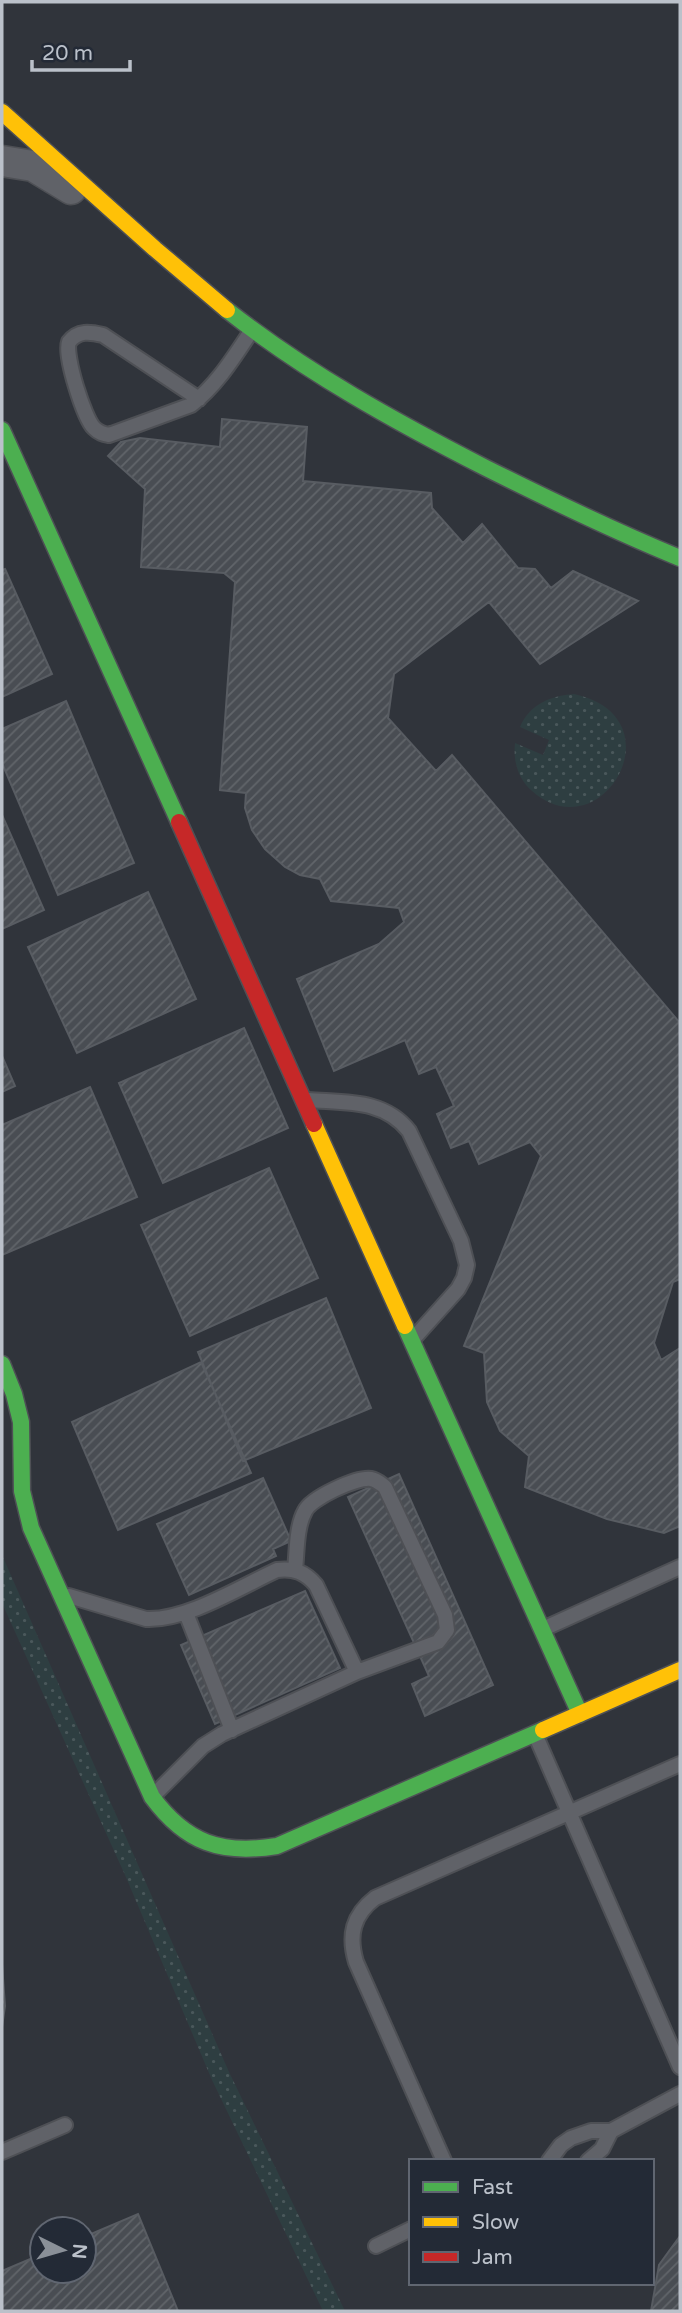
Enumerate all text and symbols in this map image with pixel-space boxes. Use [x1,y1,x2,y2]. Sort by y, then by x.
scale bar [32,28,130,72]
text: 20 m [42,41,93,66]
legend [409,2159,654,2285]
text: Fast [472,2175,513,2200]
text: Slow [472,2210,520,2235]
north arrow [28,2215,98,2285]
text: N [67,2243,91,2260]
text: Jam [472,2245,513,2270]

